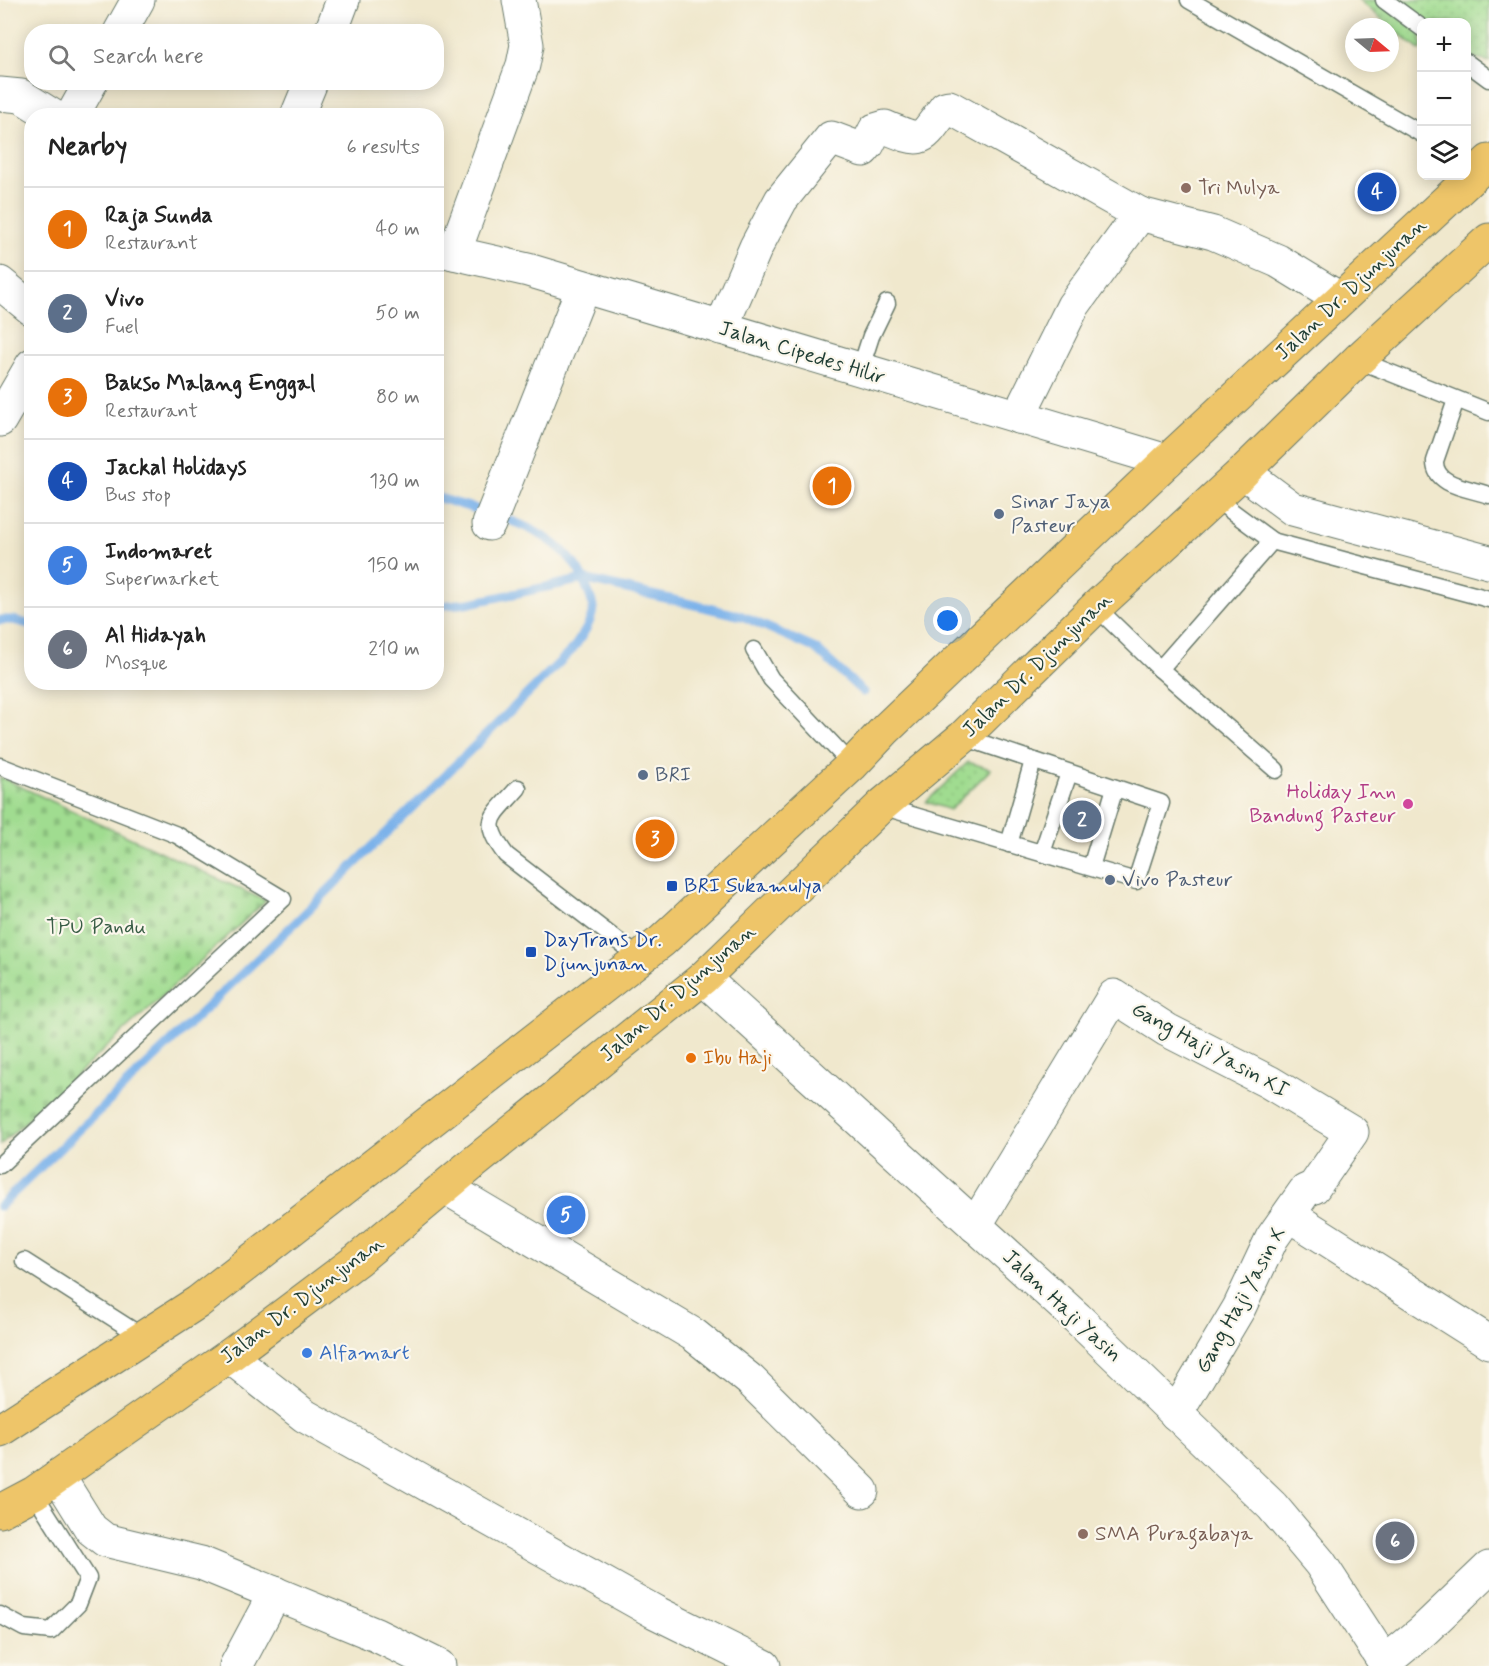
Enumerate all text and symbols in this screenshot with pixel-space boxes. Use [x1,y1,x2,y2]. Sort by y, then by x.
north arrow [1345,18,1399,72]
map controls [1417,18,1471,180]
button: + [1417,18,1471,72]
search box [24,24,444,90]
icon: search [45,41,78,74]
text: Search here [93,43,204,71]
button: − [1417,72,1471,126]
button: layers [1417,126,1471,180]
text: Nearby [48,130,127,164]
text: 6 results [347,134,420,161]
pin: 4 [1358,170,1396,214]
place label: Tri Mulya [1198,174,1280,202]
marker: Tri Mulya [1179,181,1193,195]
text: Raja Sunda [105,202,213,230]
street label: Jalan Dr. Djunjunan [1269,211,1433,367]
text: 1 [63,216,72,243]
text: 40 m [376,216,420,243]
text: Restaurant [105,230,198,257]
text: Vivo [105,286,144,314]
text: 2 [63,300,72,327]
text: 50 m [375,300,420,327]
text: Fuel [105,314,139,341]
street label: Jalan Cipedes Hilir [715,314,889,392]
text: Bakso Malang Enggal [105,370,315,398]
text: 3 [63,384,72,411]
text: 80 m [376,384,420,411]
text: Restaurant [105,398,198,425]
text: Jackal Holidays [105,454,246,482]
pin: 1 [812,464,852,508]
text: 4 [62,468,73,495]
text: 130 m [369,468,420,495]
text: Bus stop [105,482,171,509]
place label: Sinar Jaya Pasteur [1011,488,1111,540]
marker: Sinar Jaya Pasteur [992,507,1006,521]
text: Indomaret [105,538,212,566]
text: 5 [62,552,74,579]
text: 150 m [367,552,420,579]
text: Supermarket [105,566,219,593]
street label: Jalan Dr. Djunjunan [956,586,1118,744]
your location [933,606,962,635]
text: Al Hidayah [105,622,206,650]
text: 6 [62,636,73,663]
text: 210 m [368,636,420,663]
text: Mosque [105,650,168,677]
place label: BRI [655,761,691,789]
marker: BRI [636,768,650,782]
place label: Holiday Inn Bandung Pasteur [1249,778,1396,832]
marker: Holiday Inn Bandung Pasteur [1401,797,1415,811]
pin: 2 [1062,798,1102,842]
pin: 3 [636,816,674,862]
place label: Vivo Pasteur [1122,866,1233,894]
place label: BRI Sukamulya [684,872,822,900]
marker: Vivo Pasteur [1103,873,1117,887]
marker: BRI Sukamulya [665,879,679,893]
park label: TPU Pandu [46,913,146,941]
street label: Jalan Dr. Djunjunan [594,917,762,1068]
place label: DayTrans Dr. Djunjunan [543,926,662,978]
marker: DayTrans Dr. Djunjunan [524,945,538,959]
street label: Gang Haji Yasin XI [1126,995,1294,1106]
place label: Ibu Haji [703,1044,772,1072]
marker: Ibu Haji [684,1051,698,1065]
pin: 5 [546,1192,586,1238]
street label: Gang Haji Yasin X [1189,1222,1294,1379]
street label: Jalan Dr. Djunjunan [215,1229,390,1371]
street label: Jalan Haji Yasin [996,1243,1128,1369]
place label: Alfamart [319,1339,410,1367]
marker: Alfamart [300,1346,314,1360]
pin: 6 [1376,1518,1414,1564]
place label: SMA Puragabaya [1095,1520,1253,1550]
marker: SMA Puragabaya [1076,1527,1090,1541]

